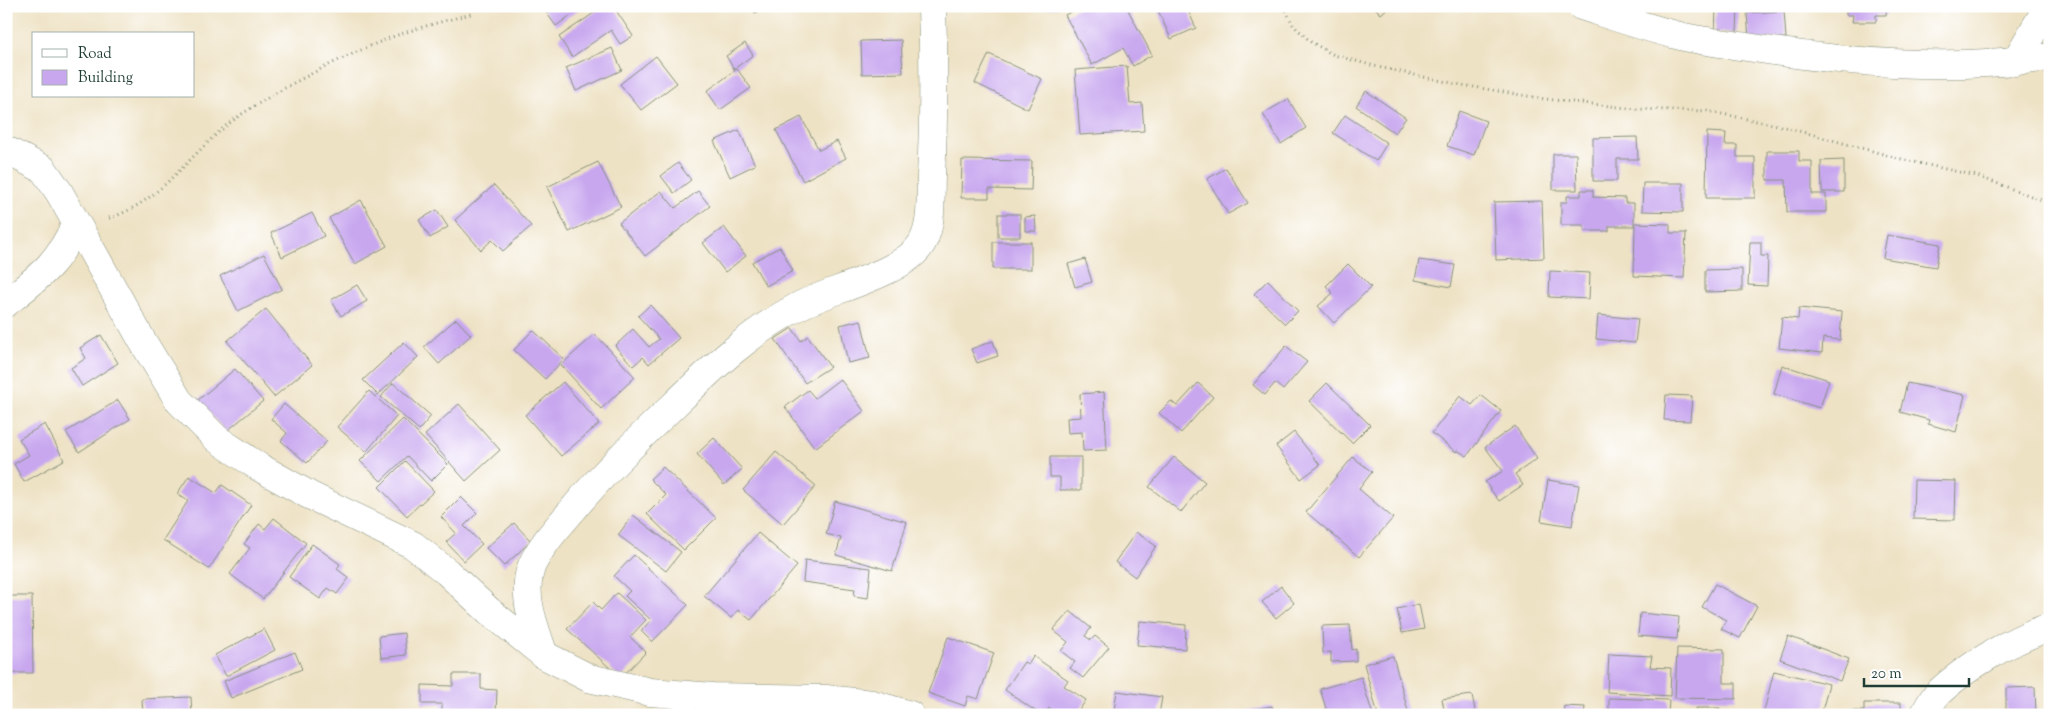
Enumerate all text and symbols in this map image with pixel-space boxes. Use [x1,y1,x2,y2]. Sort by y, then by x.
legend [32,32,195,98]
text: Road [78,44,112,65]
text: Building [78,68,133,89]
scale bar [1864,656,1968,688]
text: 20 m [1871,664,1902,685]

